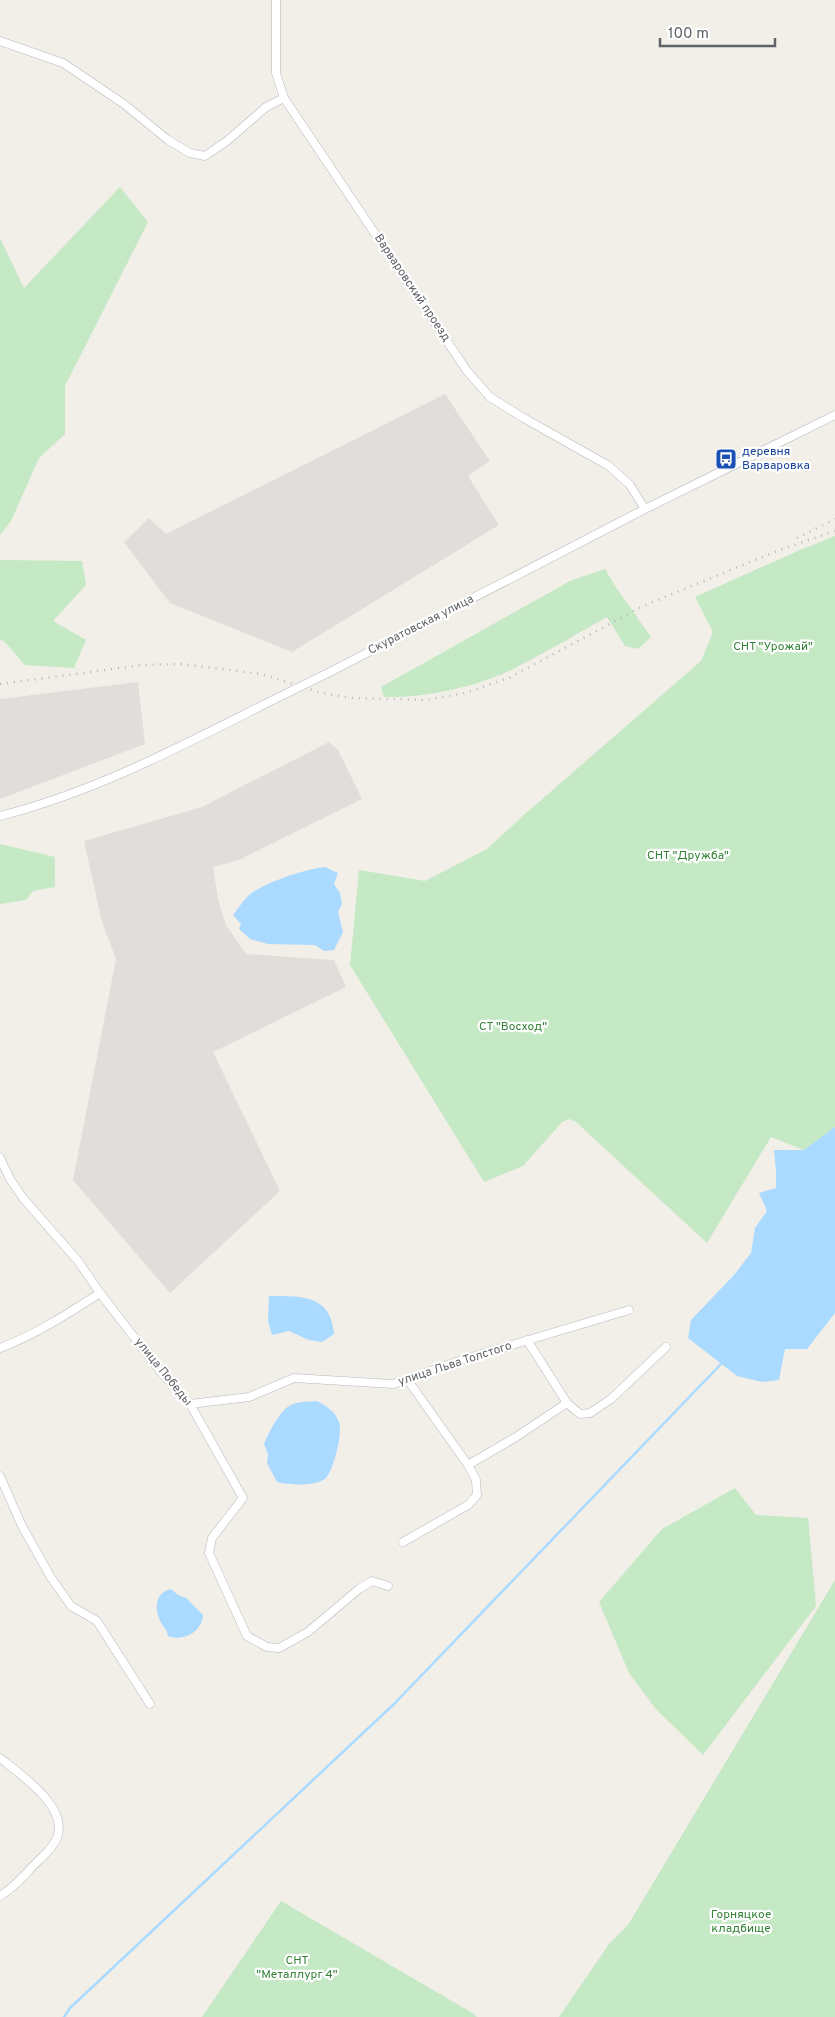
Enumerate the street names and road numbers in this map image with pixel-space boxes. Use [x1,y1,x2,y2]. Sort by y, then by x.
street label: Варваровский проезд [370,231,454,345]
street label: Скуратовская улица [365,591,477,659]
street label: улица Победы [131,1335,195,1409]
street label: улица Льва Толстого [396,1338,514,1390]

